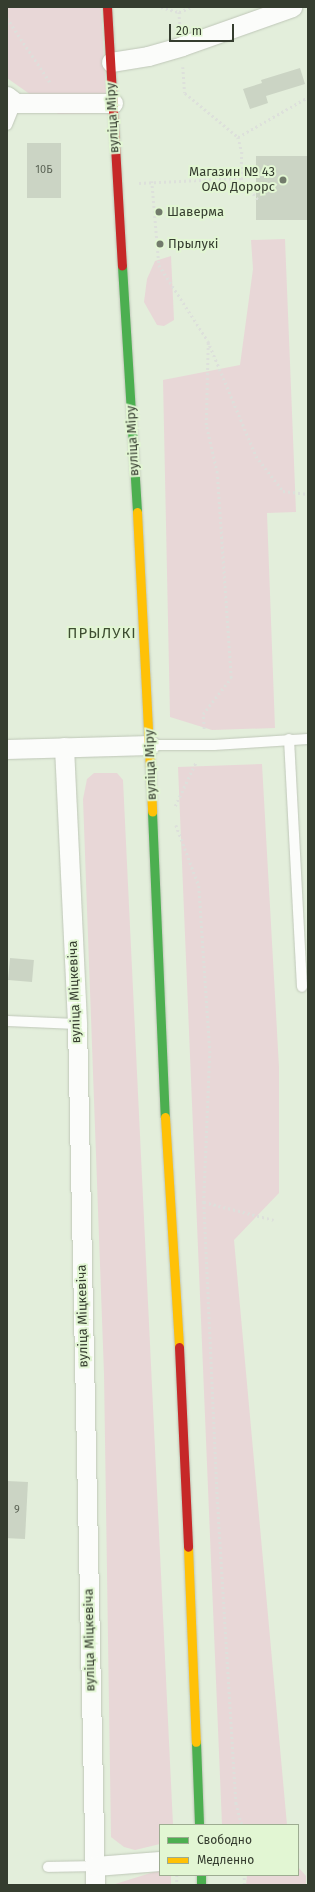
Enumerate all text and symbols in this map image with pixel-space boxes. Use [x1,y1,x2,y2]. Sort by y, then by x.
scale bar [171,16,236,42]
text: 20 m [176,24,202,38]
street label: вуліца Міру [103,82,123,154]
house number: 10Б [35,163,53,177]
place label: Магазин № 43 ОАО Дорорс [189,165,275,196]
marker: Магазин № 43 ОАО Дорорс [278,175,288,185]
place label: Шаверма [167,204,224,220]
marker: Шаверма [154,207,164,217]
place label: Прылукі [168,236,218,252]
marker: Прылукі [155,239,165,249]
street label: вуліца Міру [123,405,143,477]
district label: ПРЫЛУКІ [67,625,137,643]
street label: вуліца Міру [142,729,160,801]
street label: вуліца Міцкевіча [65,940,85,1044]
street label: вуліца Міцкевіча [74,1264,92,1368]
house number: 9 [14,1503,20,1517]
street label: вуліца Міцкевіча [81,1588,99,1692]
legend [159,1824,299,1876]
text: Свободно [197,1833,252,1847]
text: Медленно [197,1853,254,1867]

